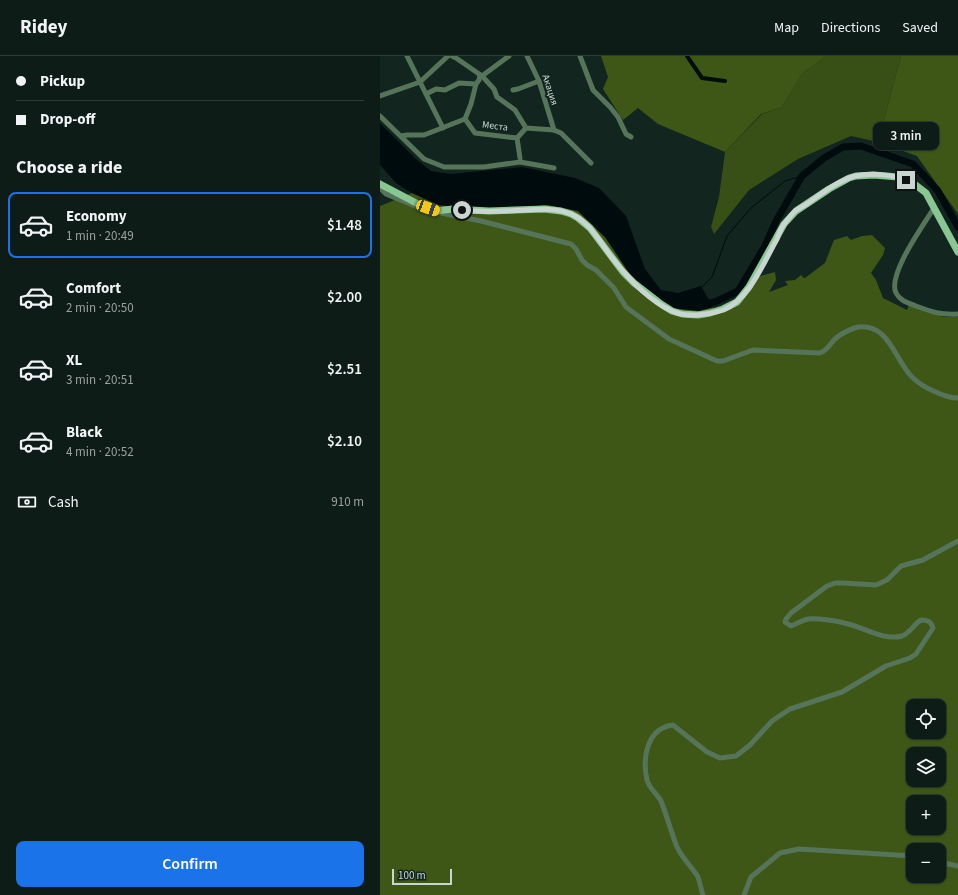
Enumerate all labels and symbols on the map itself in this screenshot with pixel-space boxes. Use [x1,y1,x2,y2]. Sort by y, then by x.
street label: Акация [538,73,562,107]
street label: Места [481,117,509,135]
callout: 3 min [873,122,939,150]
route end [897,171,915,189]
car [415,198,441,218]
route start [453,201,471,219]
scale bar [392,867,452,886]

